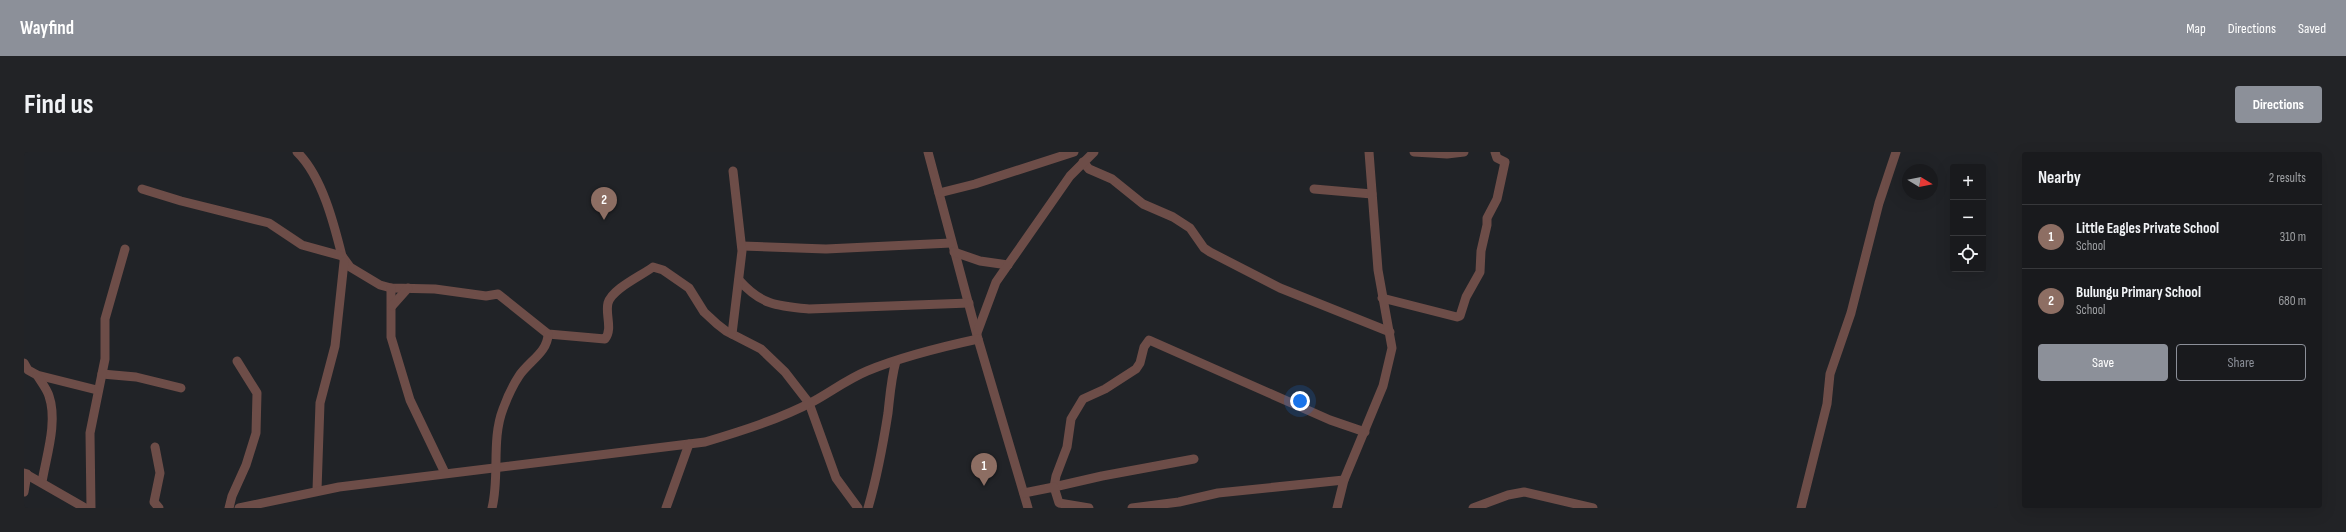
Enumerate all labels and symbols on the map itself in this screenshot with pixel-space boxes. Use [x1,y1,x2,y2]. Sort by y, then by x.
north arrow [1902,164,1938,200]
pin: 2 [591,187,617,220]
your location [1290,391,1310,411]
pin: 1 [971,453,997,486]

